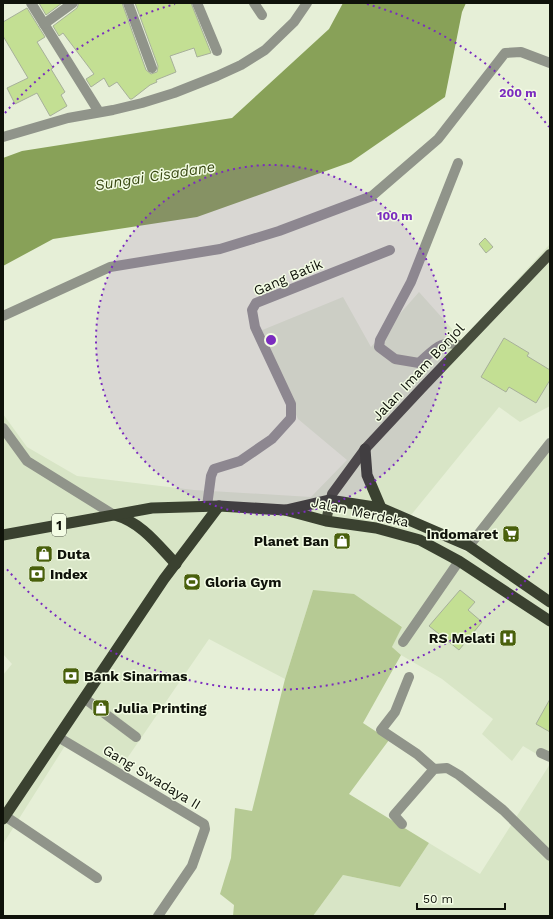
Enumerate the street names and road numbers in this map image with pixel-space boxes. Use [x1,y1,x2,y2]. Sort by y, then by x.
street label: Gang Batik [251,255,325,299]
street label: Jalan Imam Bonjol [369,319,468,424]
street label: Jalan Merdeka [310,494,410,530]
road number: 1 [52,514,66,536]
street label: Gang Swadaya II [100,741,204,813]

